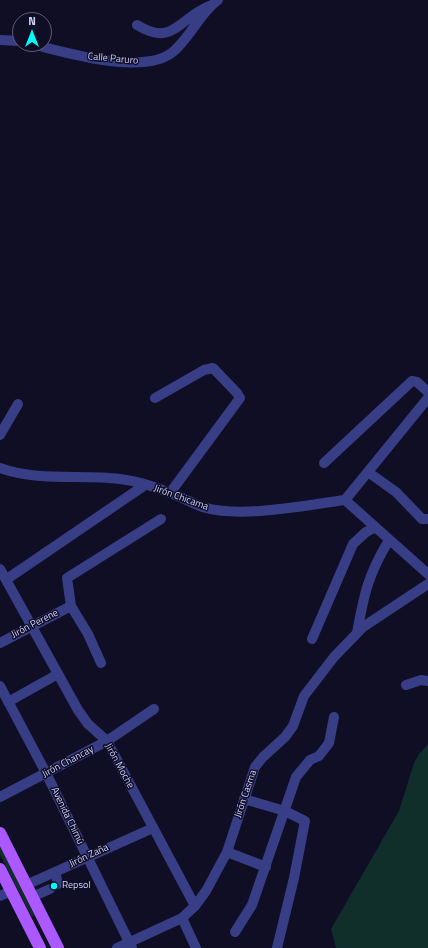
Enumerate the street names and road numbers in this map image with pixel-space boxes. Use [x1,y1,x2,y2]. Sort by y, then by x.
street label: Calle Paruro [87,51,139,67]
street label: Jirón Chicama [152,483,210,513]
street label: Jirón Perene [10,607,60,641]
street label: Jirón Moche [102,741,136,791]
street label: Jirón Chancay [40,743,96,781]
street label: Jirón Casma [232,769,260,819]
street label: Avenida Chimú [48,785,86,847]
street label: Jirón Zaña [67,842,111,870]

